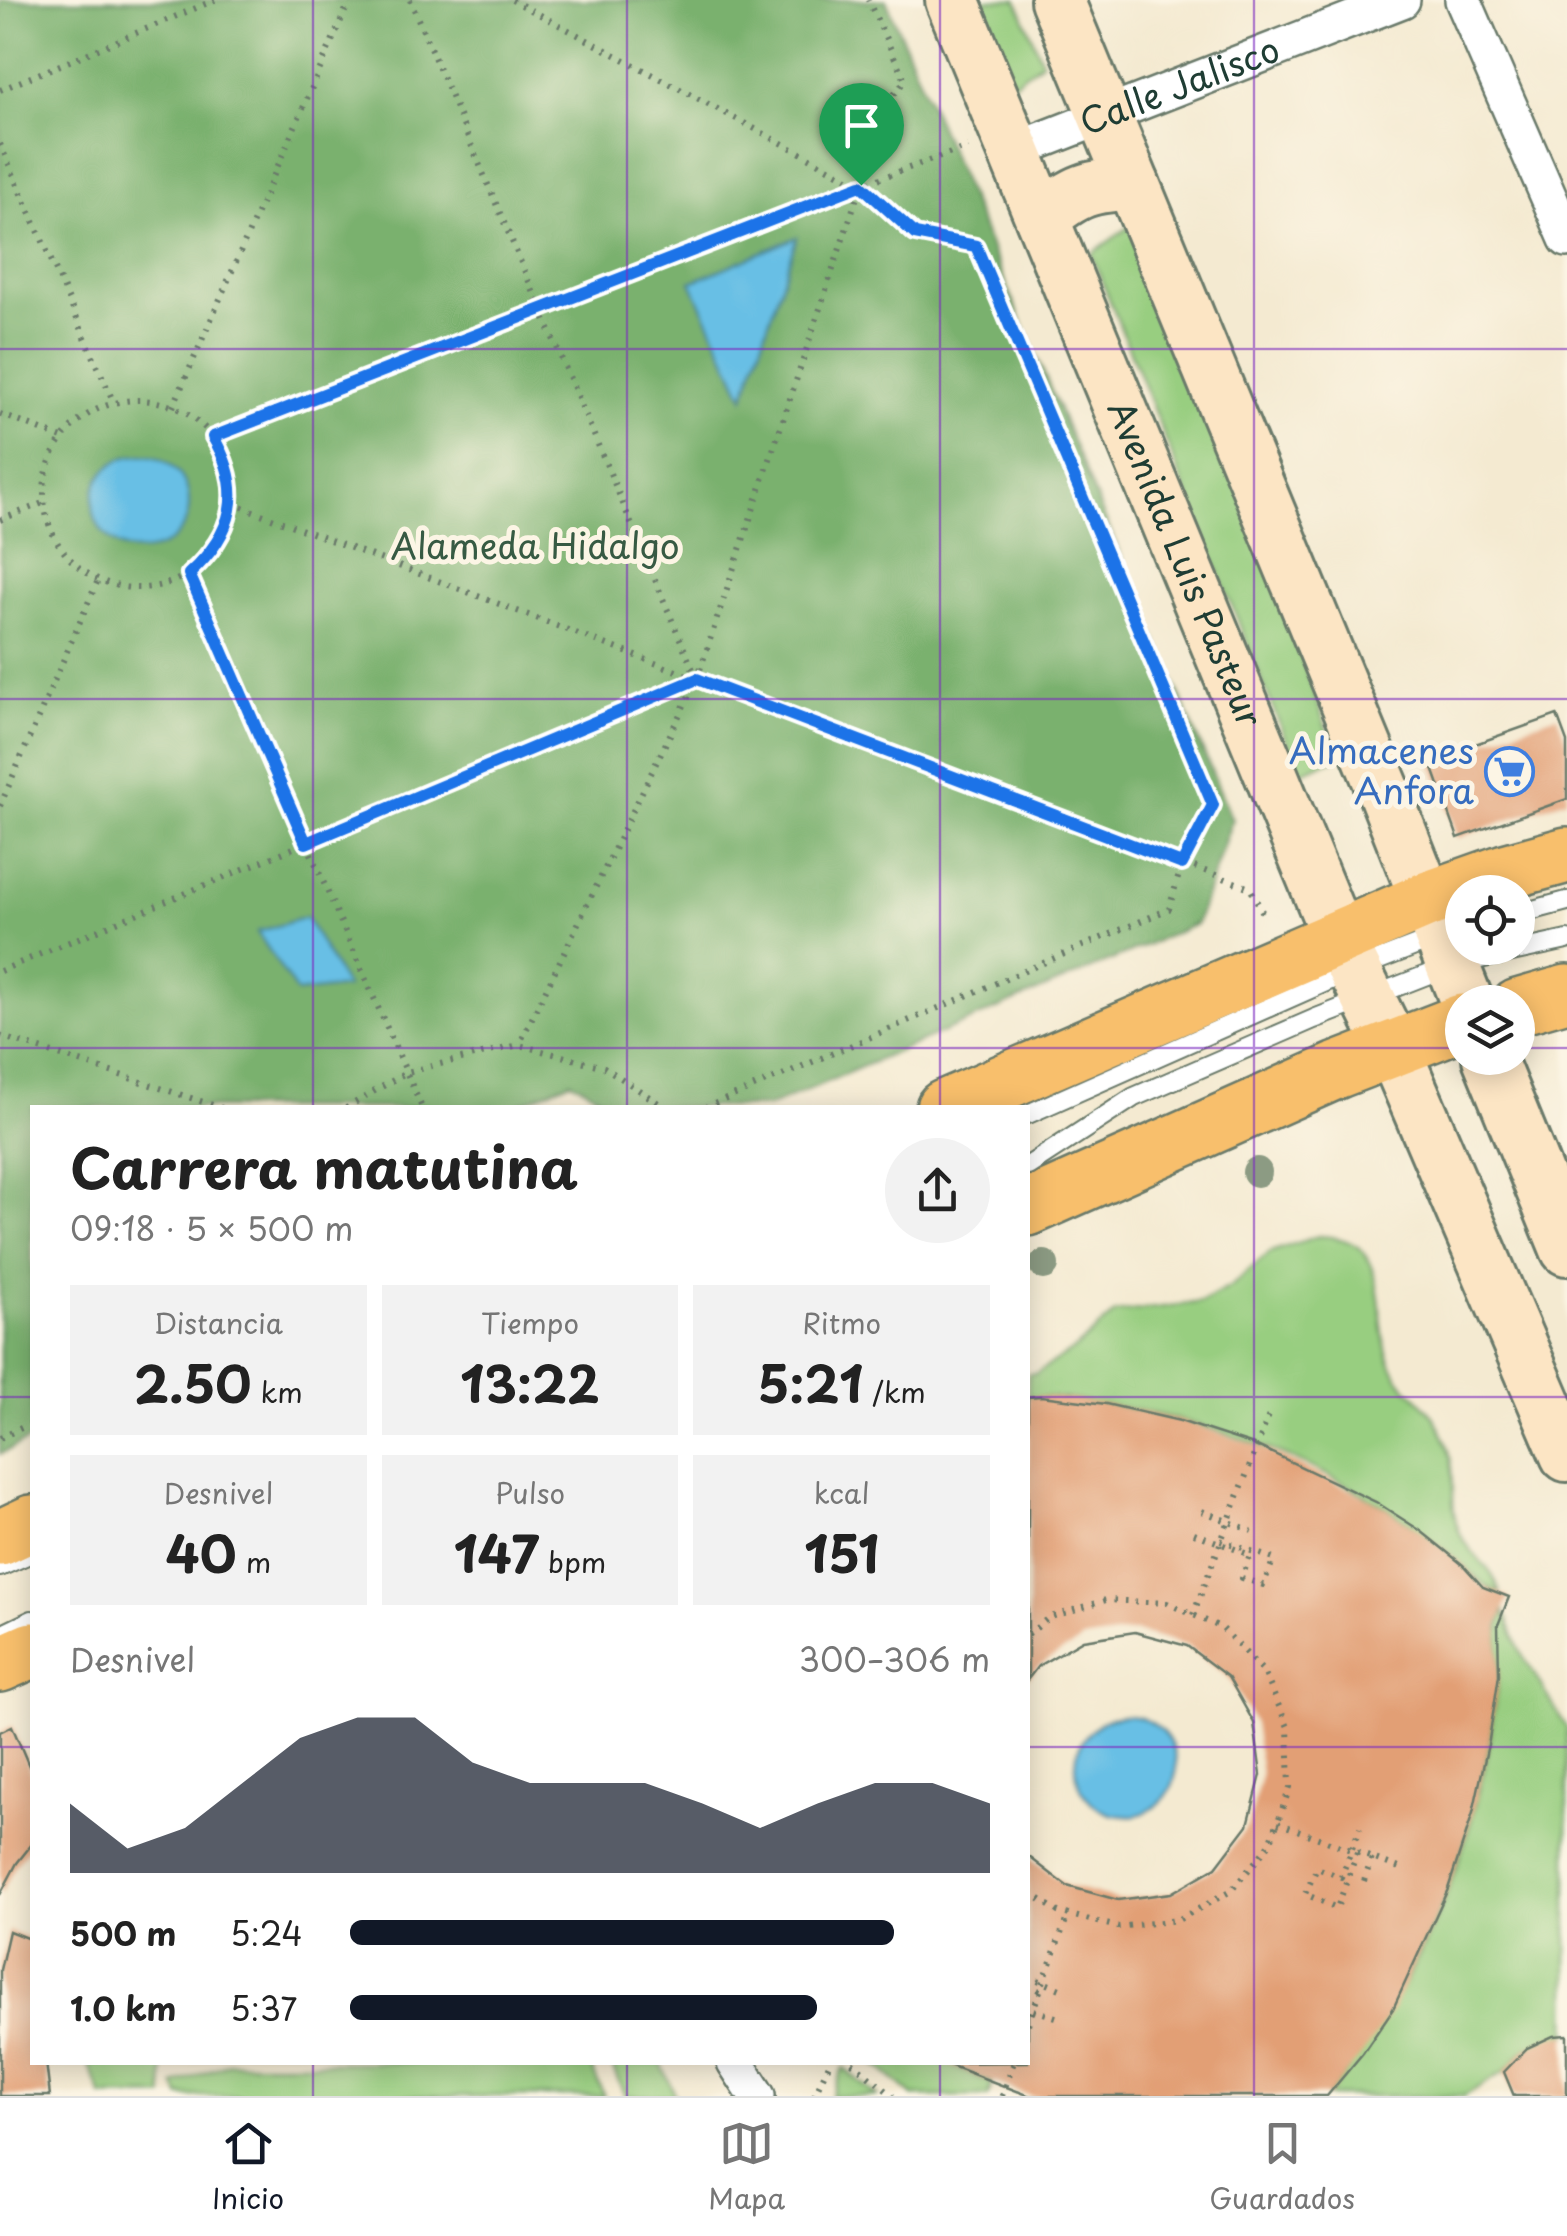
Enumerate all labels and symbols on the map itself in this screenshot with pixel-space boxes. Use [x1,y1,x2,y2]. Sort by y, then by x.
street label: Calle Jalisco [1071,21,1287,147]
pin [819,83,904,186]
street label: Avenida Luis Pasteur [1096,392,1278,735]
park label: Alameda Hidalgo [391,518,679,571]
place label: Almacenes Anfora [1289,723,1475,816]
supermarket icon: Almacenes Anfora [1483,746,1535,798]

